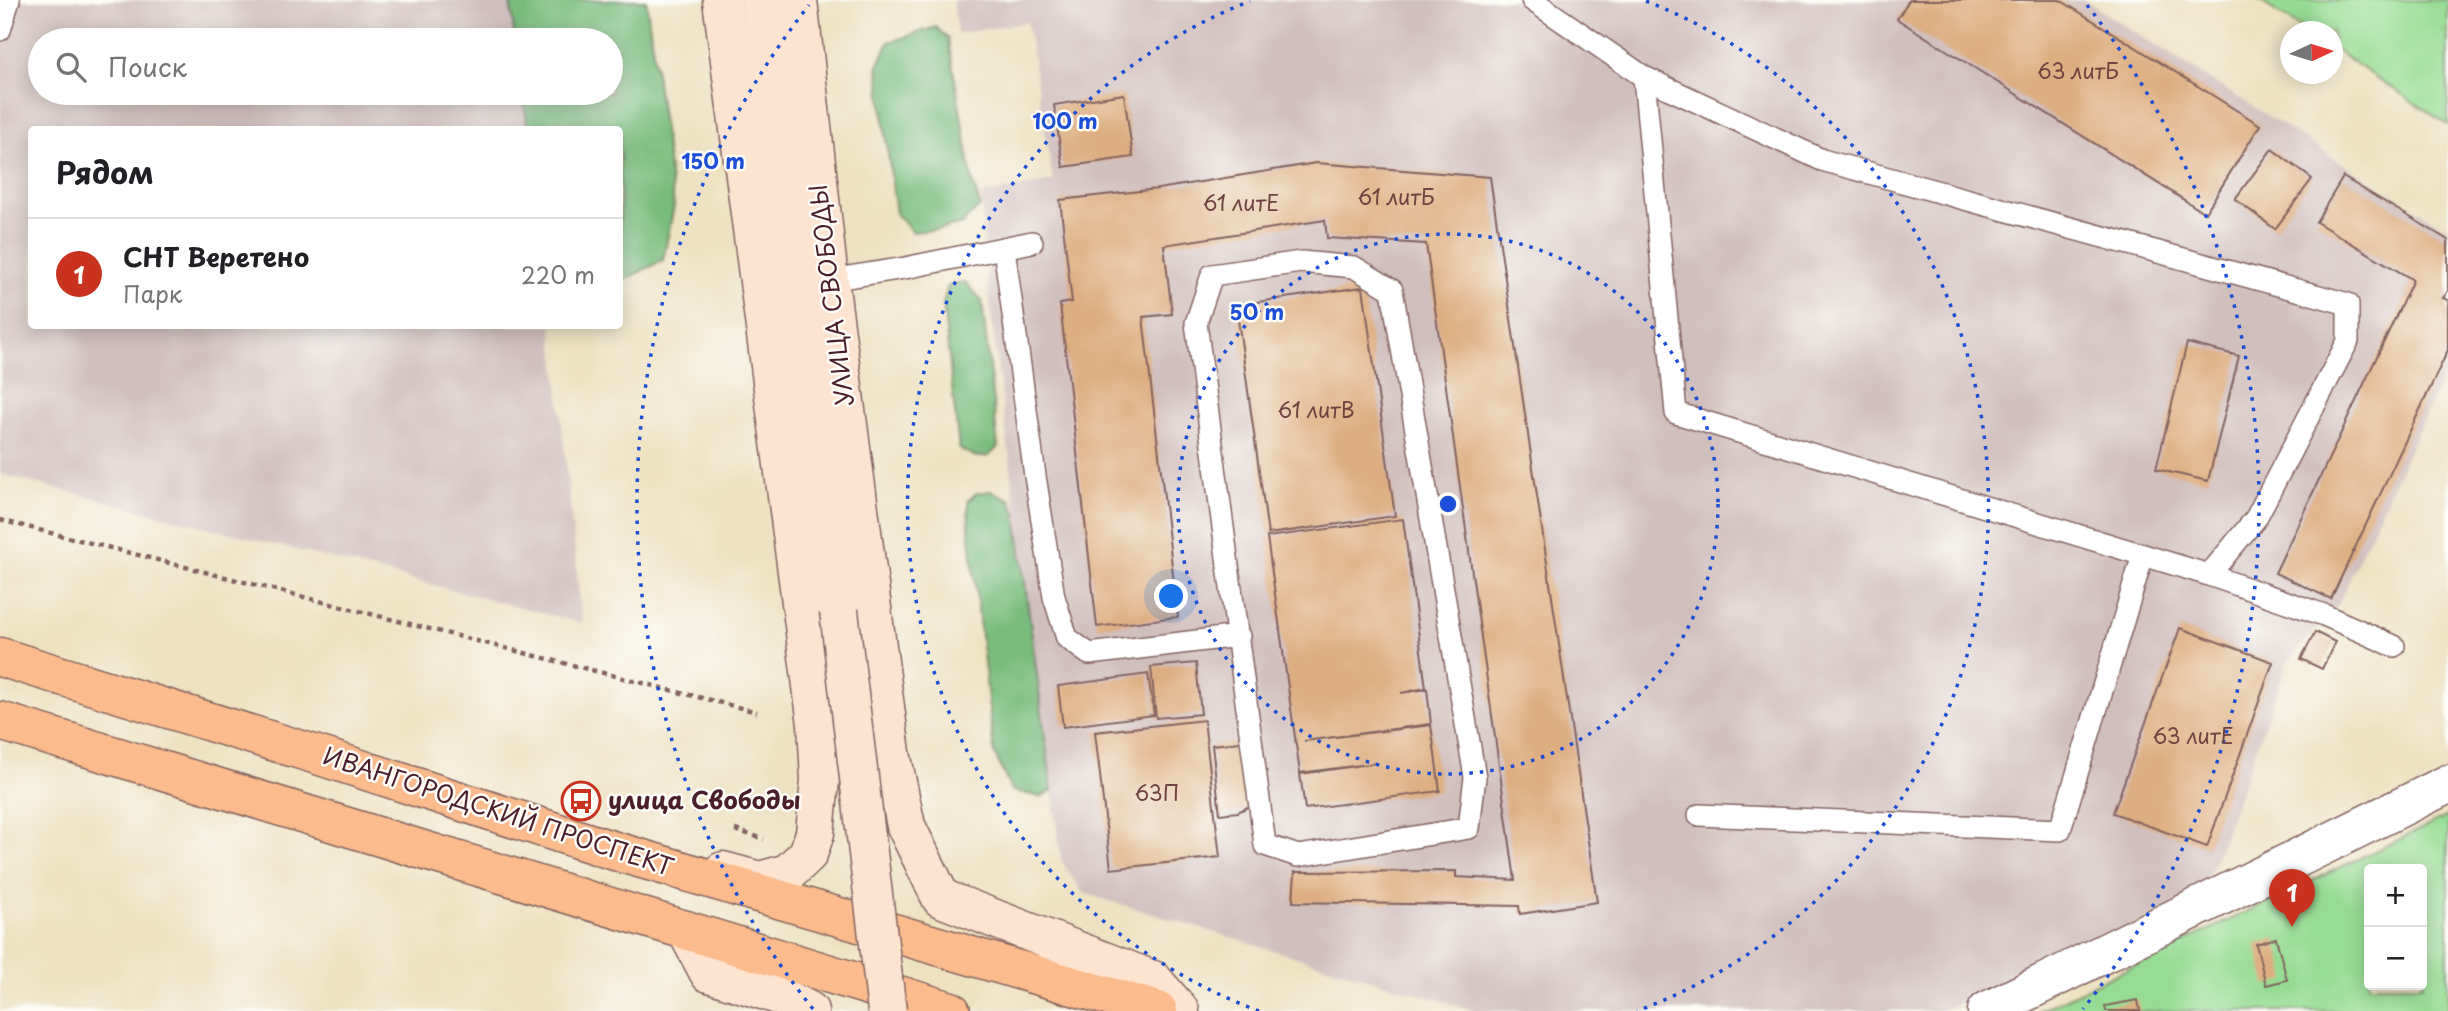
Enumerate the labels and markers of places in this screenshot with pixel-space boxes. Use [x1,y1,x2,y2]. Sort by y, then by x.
centre of rings [1436,492,1460,516]
bus stop icon: улица Свободы [560,780,602,822]
place label: улица Свободы [608,781,801,817]
pin: 1 [2269,869,2315,927]

